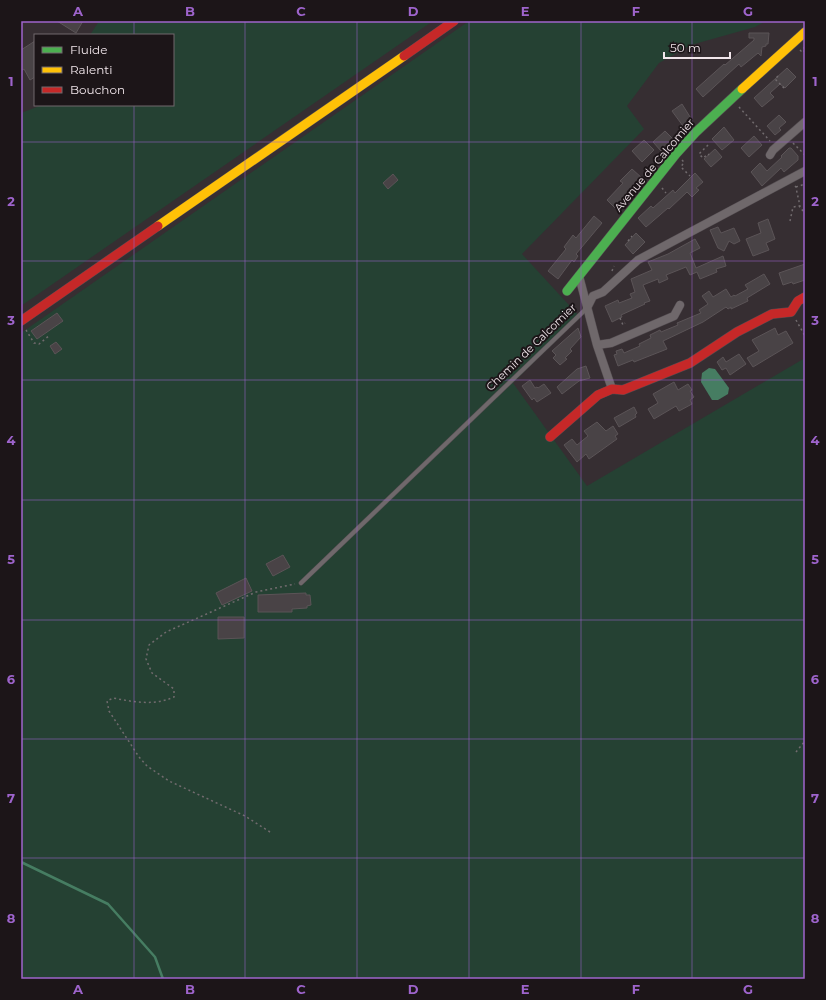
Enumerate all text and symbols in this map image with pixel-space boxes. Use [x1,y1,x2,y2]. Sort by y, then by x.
text: A [72,3,84,19]
text: B [185,3,195,19]
text: C [296,3,306,19]
text: D [408,3,419,19]
text: E [521,3,530,19]
text: F [632,3,640,19]
text: G [743,3,753,19]
legend [34,34,174,106]
scale bar [664,34,730,60]
text: 50 m [670,40,701,55]
text: Fluide [70,42,108,57]
text: Ralenti [70,62,112,77]
text: 1 [8,73,14,89]
text: 1 [812,73,818,89]
text: Bouchon [70,82,125,97]
street label: Avenue de Calcomier [611,116,697,214]
text: 2 [7,193,15,209]
text: 2 [811,193,819,209]
street label: Chemin de Calcomier [483,300,579,394]
text: 3 [6,312,15,328]
text: 3 [810,312,819,328]
text: 4 [7,432,16,448]
text: 4 [811,432,820,448]
text: 5 [7,551,15,567]
text: 5 [811,551,819,567]
text: 6 [7,671,16,687]
text: 6 [811,671,820,687]
text: 7 [7,790,15,806]
text: 7 [811,790,819,806]
text: 8 [7,910,16,926]
text: 8 [811,910,820,926]
text: A [72,981,84,997]
text: B [185,981,195,997]
text: C [296,981,306,997]
text: D [408,981,419,997]
text: E [521,981,530,997]
text: F [632,981,640,997]
text: G [743,981,753,997]

